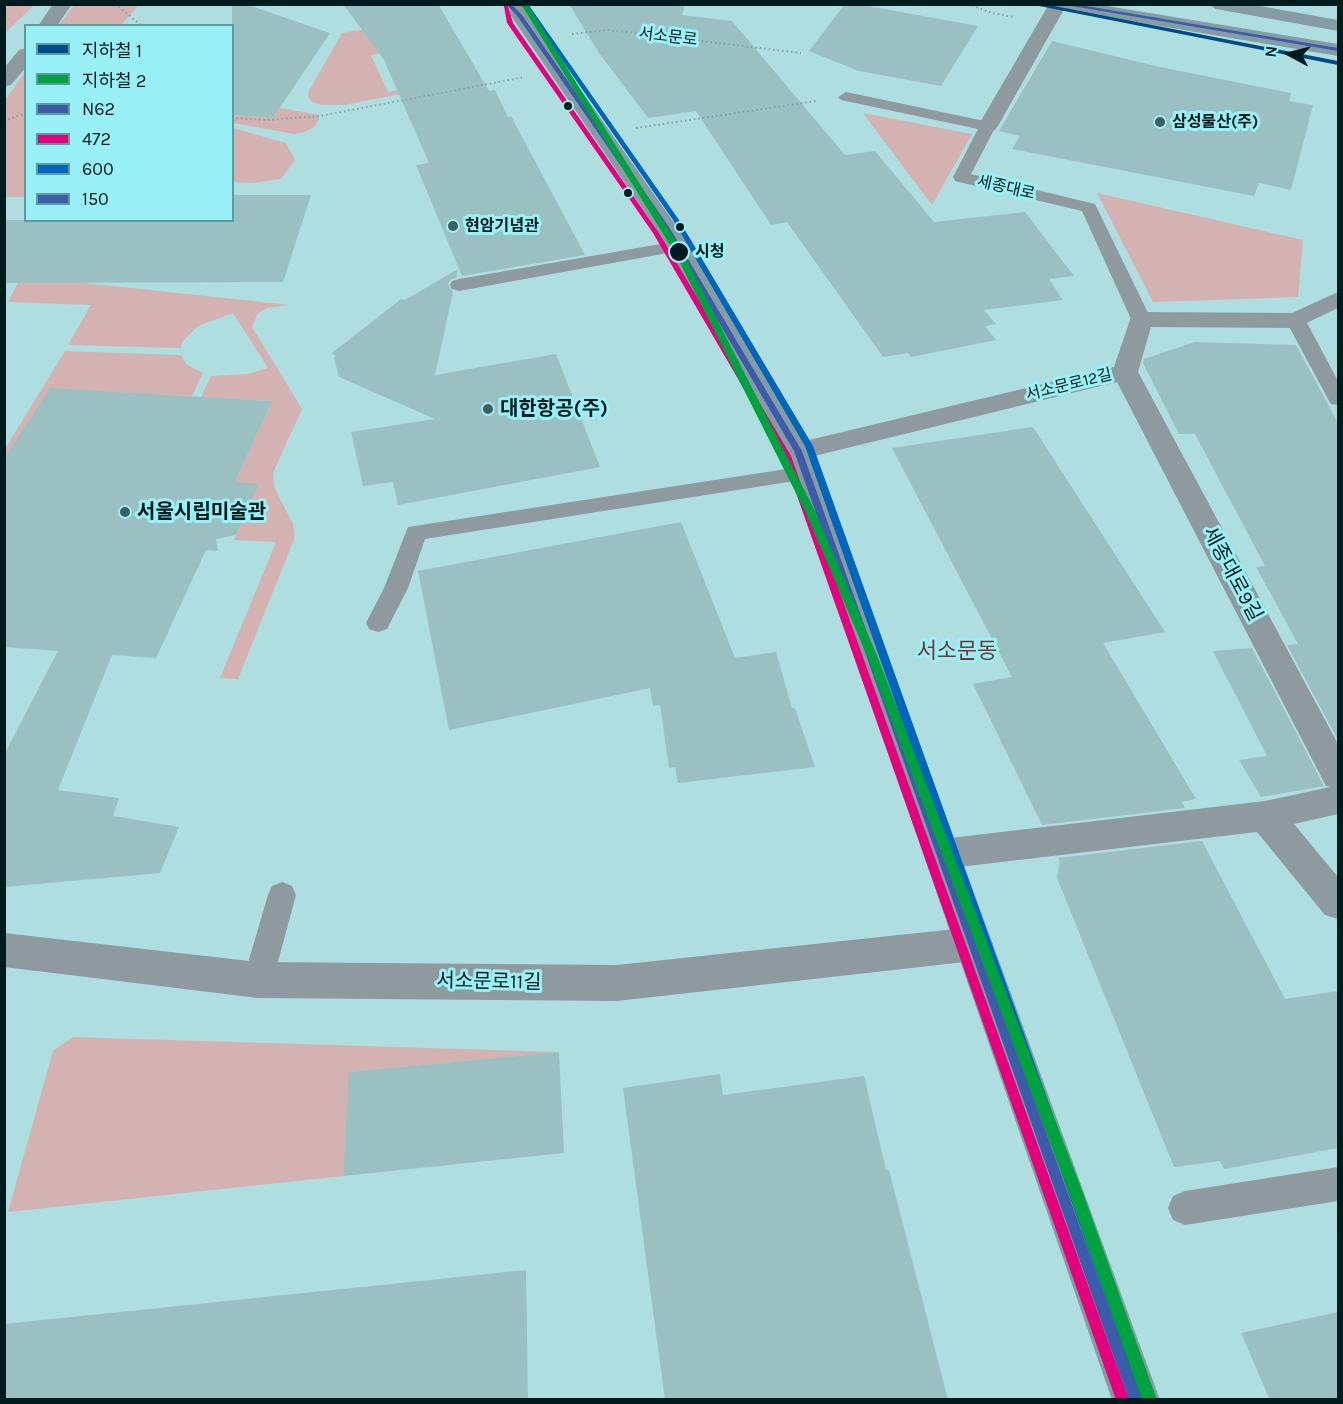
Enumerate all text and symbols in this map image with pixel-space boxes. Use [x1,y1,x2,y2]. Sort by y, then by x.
legend [24,24,234,222]
street label: 서소문로 [638,24,698,50]
north arrow [1259,24,1319,84]
text: 지하철 1 [82,40,142,62]
text: N [1261,45,1281,59]
text: 지하철 2 [82,70,146,92]
text: N62 [82,98,115,120]
unlabelled marker [562,100,574,112]
place label: 삼성물산(주) [1172,112,1258,132]
marker: 삼성물산(주) [1153,115,1167,129]
text: 472 [82,128,111,150]
text: 600 [82,158,114,180]
street label: 세종대로 [975,172,1037,204]
unlabelled marker [622,187,634,199]
text: 150 [82,188,109,210]
place label: 현암기념관 [465,216,539,236]
marker: 현암기념관 [446,219,460,233]
unlabelled marker [674,221,686,233]
marker: 시청 [668,241,690,263]
place label: 시청 [695,242,724,262]
street label: 서소문로12길 [1024,365,1114,405]
place label: 대한항공(주) [500,397,608,421]
marker: 대한항공(주) [481,402,495,416]
place label: 서울시립미술관 [137,500,266,524]
marker: 서울시립미술관 [118,505,132,519]
street label: 세종대로9길 [1197,523,1267,625]
district label: 서소문동 [917,639,997,665]
street label: 서소문로11길 [436,969,542,995]

